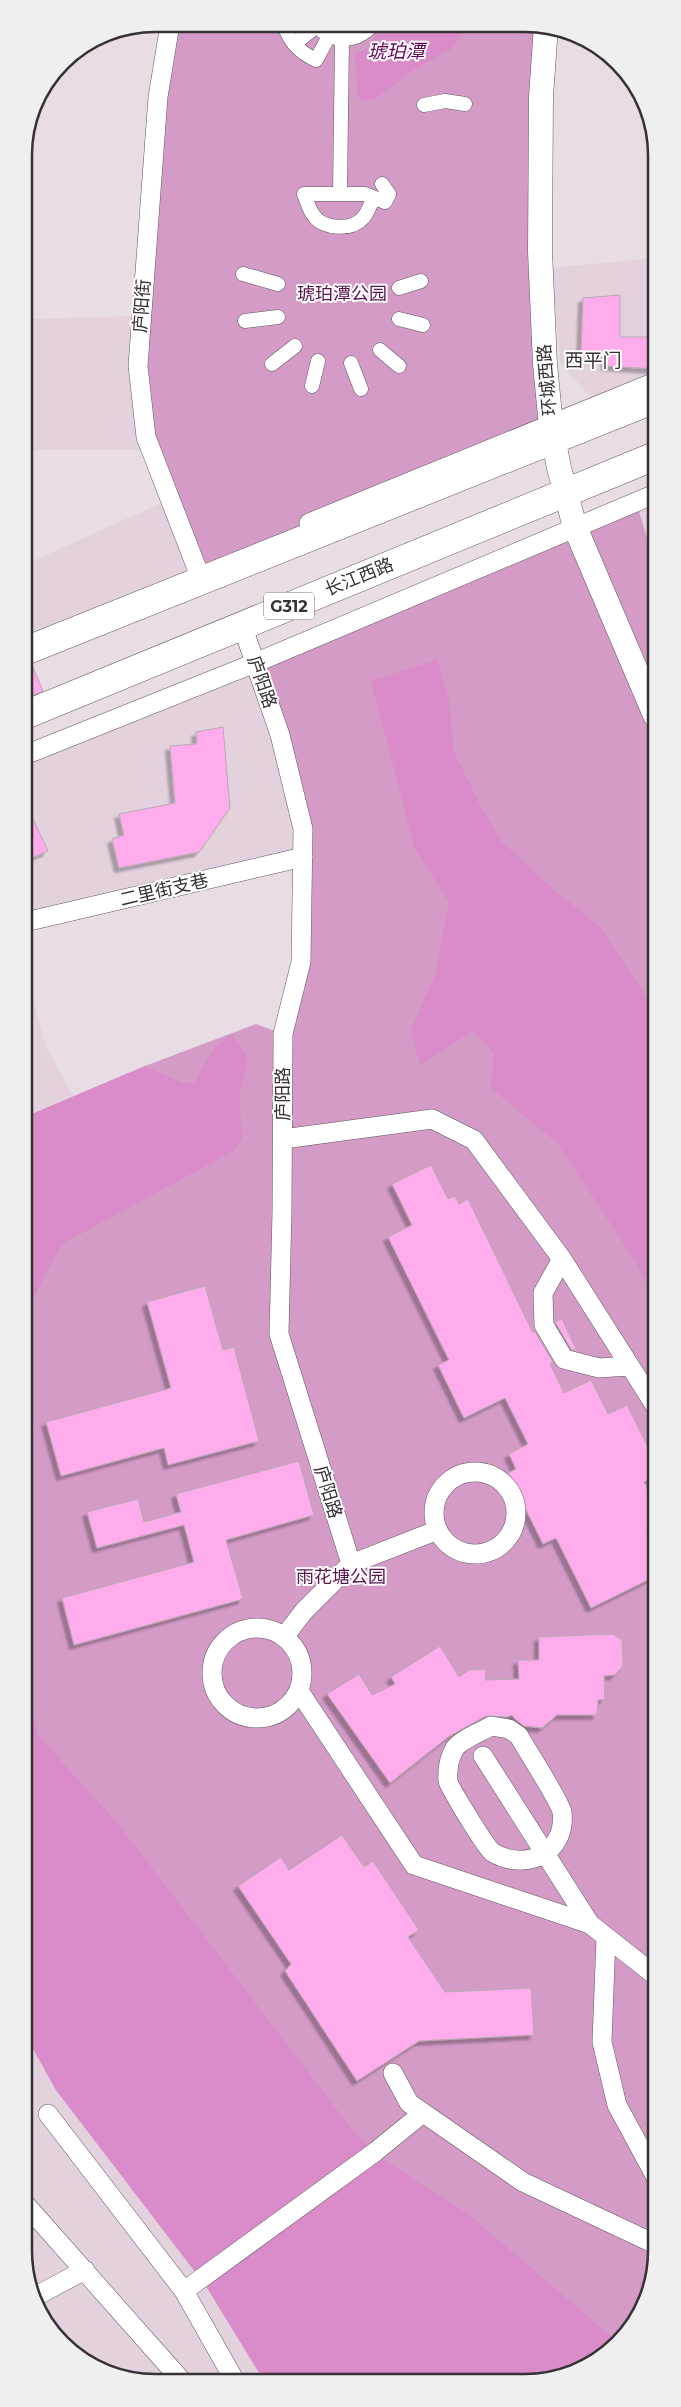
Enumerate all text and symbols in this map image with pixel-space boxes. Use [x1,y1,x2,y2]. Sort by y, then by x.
water label: 琥珀潭 [367,40,427,63]
street label: 庐阳街 [129,278,155,334]
park label: 琥珀潭公园 [297,283,387,305]
street label: 环城西路 [533,343,561,417]
district label: 西平门 [564,349,622,372]
street label: 长江西路 [322,553,396,601]
road number: G312 [264,592,314,620]
street label: 庐阳路 [243,653,281,711]
street label: 二里街支巷 [118,869,210,911]
street label: 庐阳路 [272,1067,294,1121]
street label: 庐阳路 [310,1463,346,1521]
park label: 雨花塘公园 [296,1566,386,1588]

